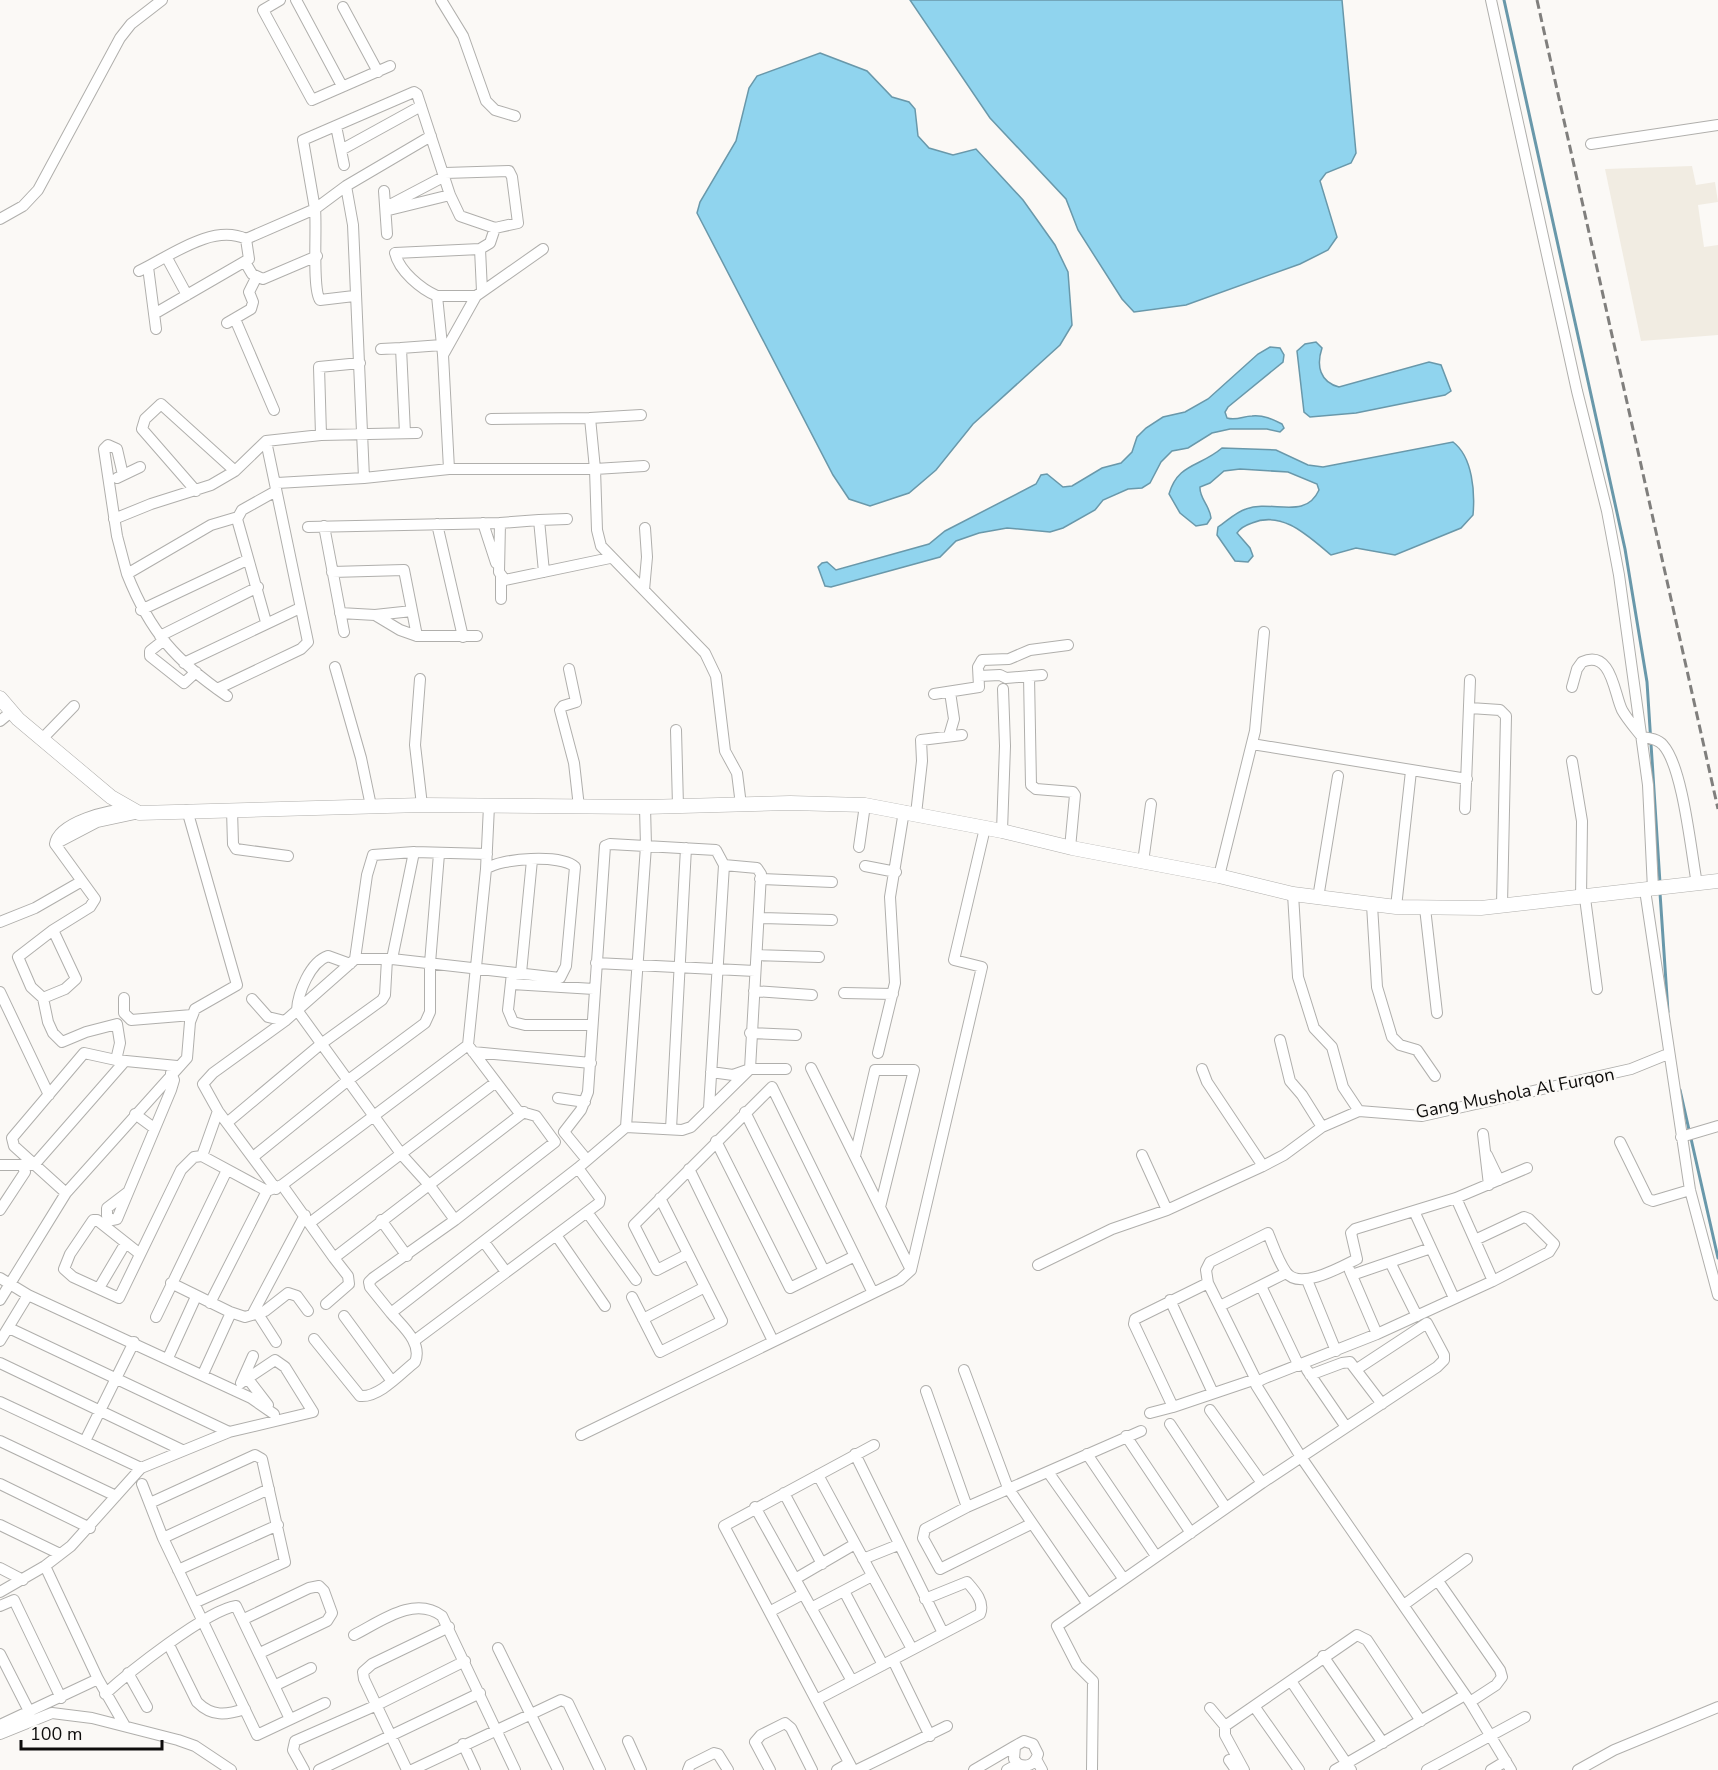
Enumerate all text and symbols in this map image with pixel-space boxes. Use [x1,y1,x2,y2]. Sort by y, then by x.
street label: Gang Mushola Al Furqon [1414,1062,1616,1124]
scale bar [21,1713,162,1751]
text: 100 m [30,1722,82,1746]

